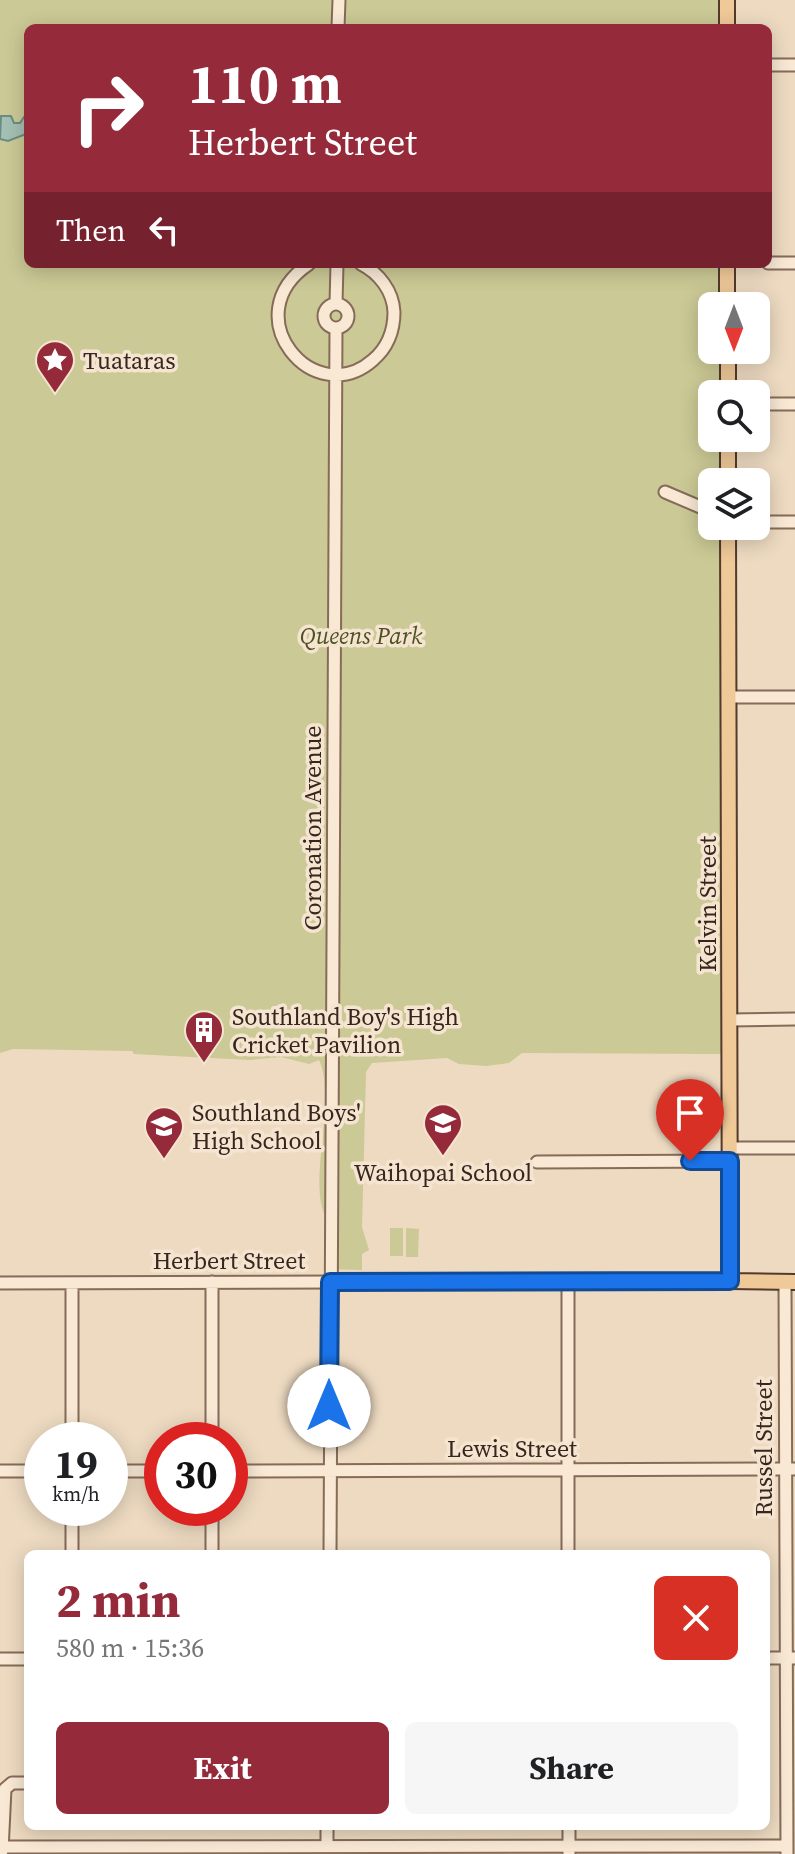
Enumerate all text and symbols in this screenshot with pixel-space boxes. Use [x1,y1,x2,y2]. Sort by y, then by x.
text: 110 m [188,45,342,122]
icon: right [56,56,160,160]
text: Herbert Street [188,118,417,167]
icon: left [142,208,186,252]
text: Then [56,210,126,251]
north arrow [698,292,770,364]
map controls [698,292,770,540]
place icon: Tuataras [34,339,76,394]
place label: Tuataras [83,344,176,377]
button: search [698,380,770,452]
button: layers [698,468,770,540]
park label: Queens Park [300,619,423,652]
street label: Coronation Avenue [296,725,329,931]
street label: Kelvin Street [691,836,724,972]
place label: Southland Boy's High Cricket Pavilion [232,1000,459,1061]
building icon: Southland Boy's High Cricket Pavilion [183,1009,225,1064]
pin [656,1079,724,1161]
icon: arrive [668,1091,712,1135]
place label: Southland Boys' High School [192,1096,361,1157]
school or university icon: Waihopai School [422,1102,464,1157]
school or university icon: Southland Boys' High School [143,1105,185,1160]
place label: Waihopai School [354,1156,532,1189]
street label: Herbert Street [153,1244,306,1277]
position arrow [287,1364,371,1448]
street label: Russel Street [747,1379,780,1516]
speed limit sign: 30 [144,1422,248,1526]
street label: Lewis Street [447,1432,577,1465]
text: 19 [54,1437,98,1491]
text: km/h [52,1480,100,1508]
text: 2 min [56,1567,181,1633]
button: close [654,1576,738,1660]
text: 580 m · 15:36 [56,1630,204,1666]
button: Exit [56,1722,389,1814]
button: Share [405,1722,738,1814]

